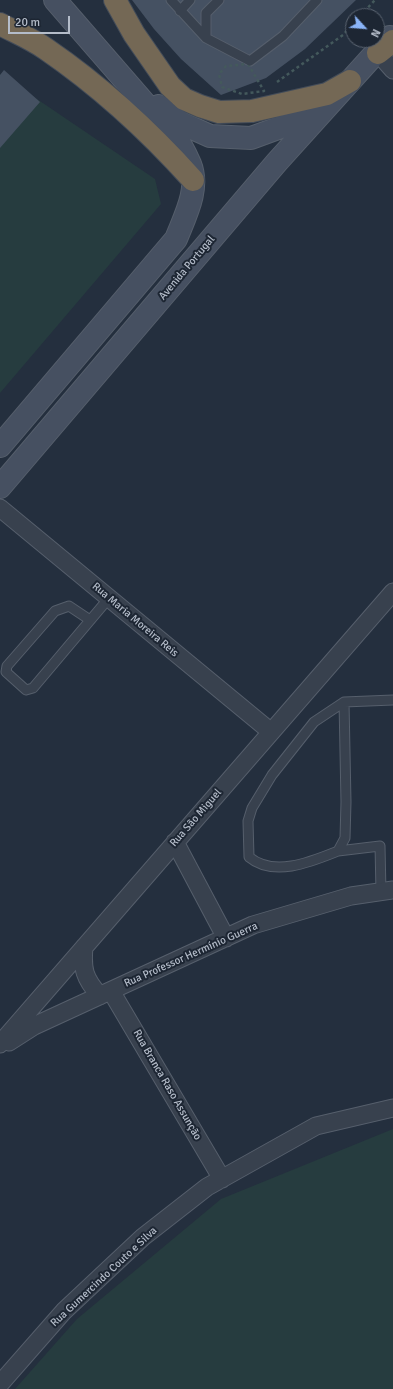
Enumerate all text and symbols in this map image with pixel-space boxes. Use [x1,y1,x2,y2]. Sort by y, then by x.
scale bar [10,8,72,34]
north arrow [345,8,385,48]
text: 20 m [15,15,40,30]
text: N [368,27,383,39]
street label: Avenida Portugal [156,233,218,303]
street label: Rua Maria Moreira Reis [89,580,181,660]
street label: Rua São Miguel [167,786,225,850]
street label: Rua Professor Hermínio Guerra [122,920,260,990]
street label: Rua Branca Raso Assunção [130,1027,204,1143]
street label: Rua Gumercindo Couto e Silva [48,1224,160,1330]

